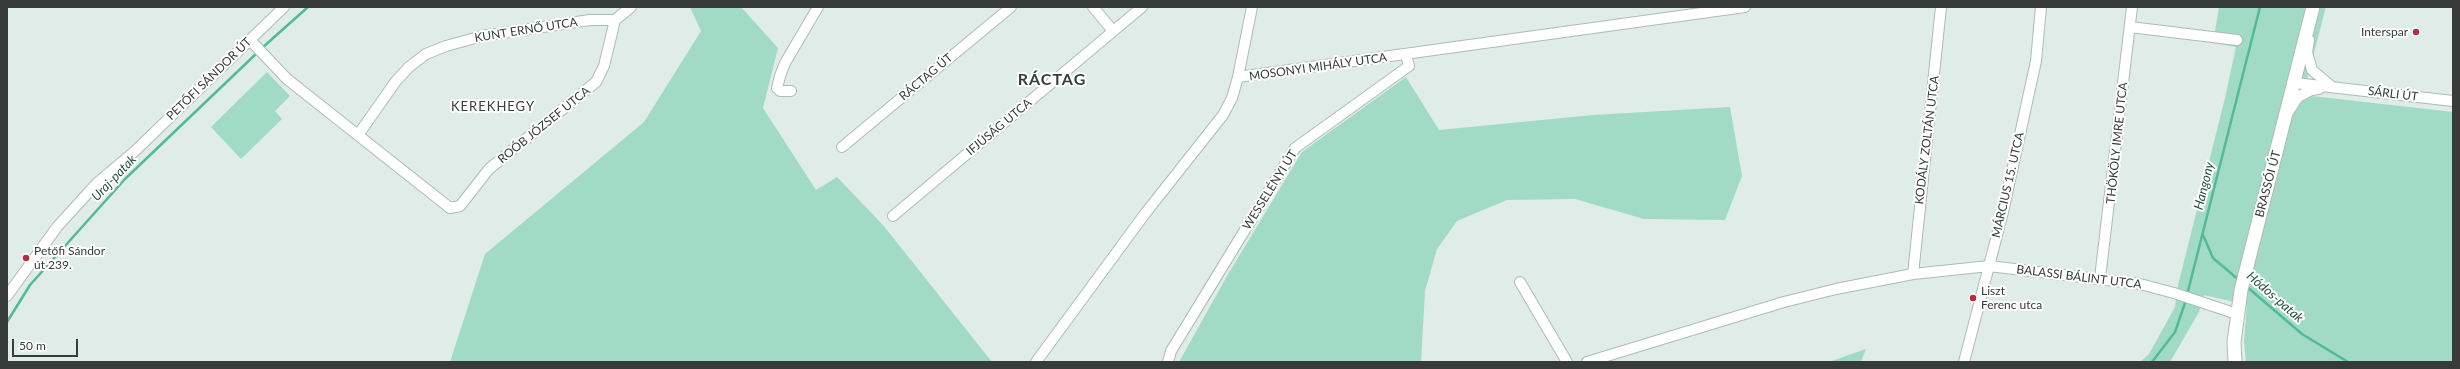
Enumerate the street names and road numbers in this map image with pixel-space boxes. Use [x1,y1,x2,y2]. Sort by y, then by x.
street label: KUNT ERNŐ UTCA [473,15,579,45]
street label: PETŐFI SÁNDOR ÚT [164,35,254,123]
street label: RÁCTAG ÚT [896,50,956,104]
street label: MOSONYI MIHÁLY UTCA [1248,50,1388,84]
street label: KODÁLY ZOLTÁN UTCA [1912,75,1942,205]
street label: THÖKÖLY IMRE UTCA [2103,81,2131,205]
street label: ROÓB JÓZSEF UTCA [495,83,593,167]
street label: SÁRLI ÚT [2367,84,2419,104]
street label: IFJÚSÁG UTCA [963,96,1035,158]
street label: MÁRCIUS 15. UTCA [1989,131,2027,239]
street label: WESSELÉNYI ÚT [1240,147,1300,233]
street label: BRASSÓI ÚT [2252,149,2284,219]
street label: BALASSI BÁLINT UTCA [2016,262,2142,292]

